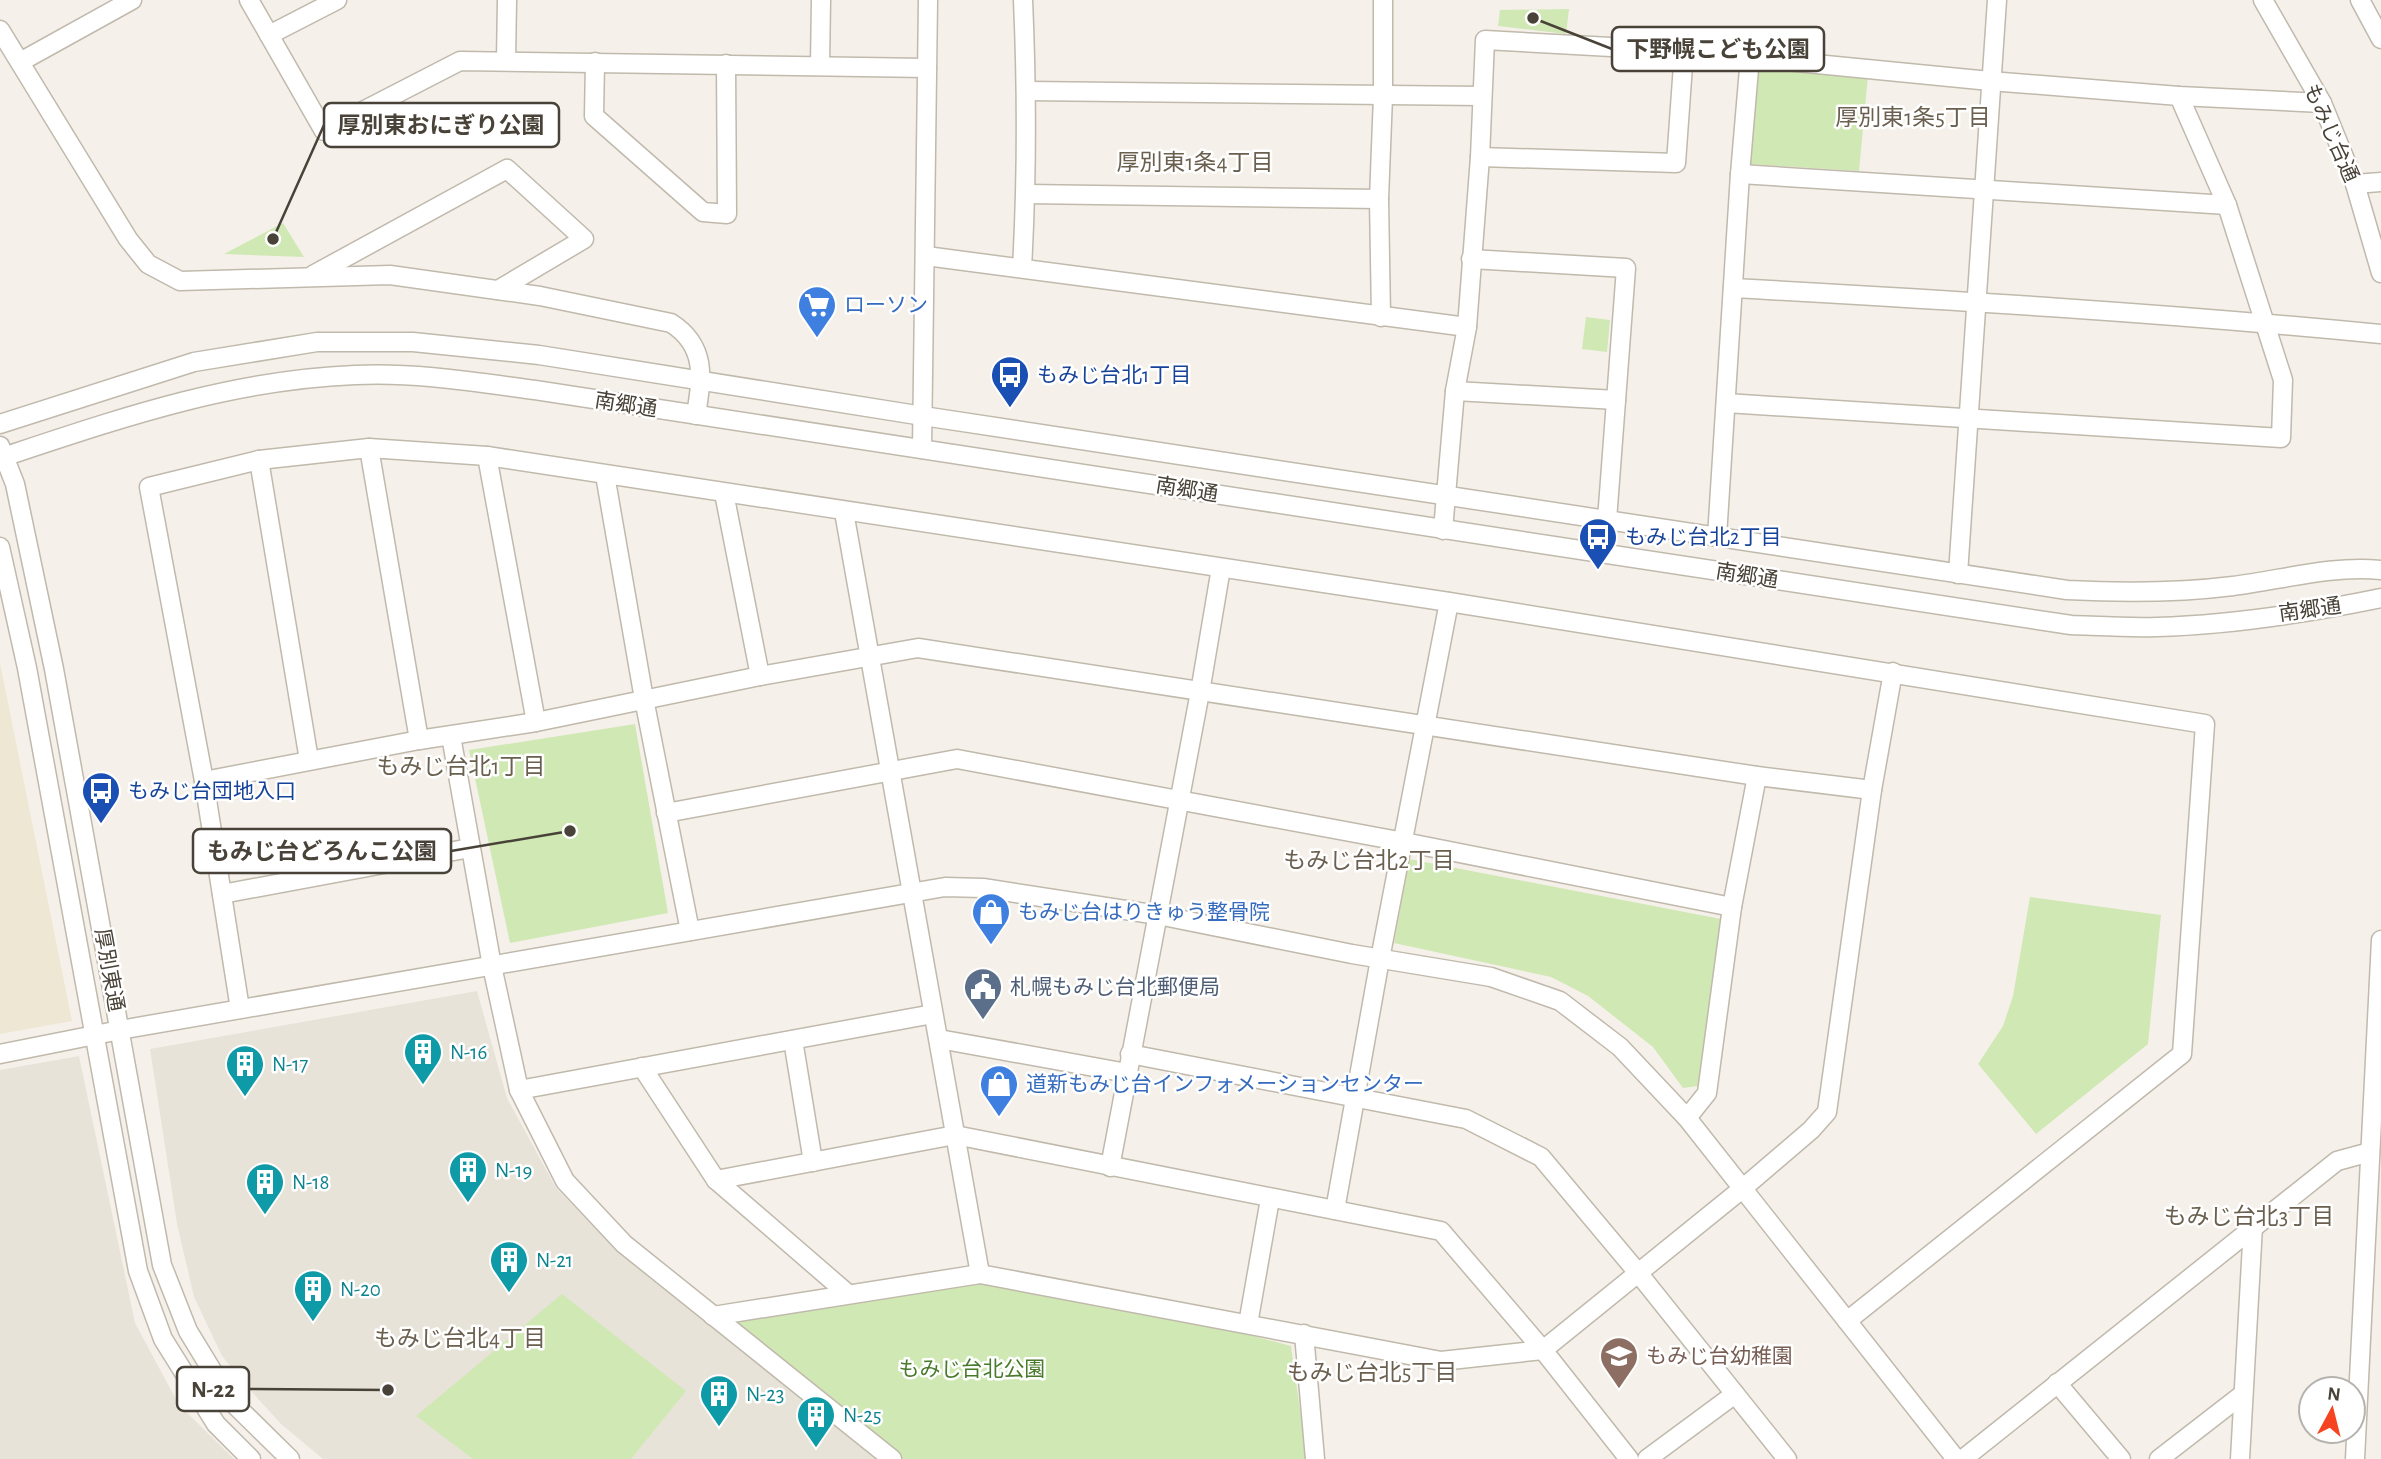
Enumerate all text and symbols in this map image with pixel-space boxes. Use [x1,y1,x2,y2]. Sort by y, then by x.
callout: 下野幌こども公園 [1612,27,1824,71]
text: 下野幌こども公園 [1626,37,1810,62]
street label: もみじ台通 [2300,80,2363,185]
callout: 厚別東おにぎり公園 [324,103,559,147]
district label: 厚別東1条5丁目 [1835,105,1991,130]
text: 厚別東おにぎり公園 [338,113,545,138]
district label: 厚別東1条4丁目 [1117,150,1273,175]
supermarket icon: ローソン [796,284,838,339]
place label: ローソン [844,295,928,316]
bus stop icon: もみじ台北1丁目 [989,354,1031,409]
place label: もみじ台北1丁目 [1037,364,1191,386]
street label: 南郷通 [593,389,659,420]
street label: 南郷通 [1154,474,1220,505]
bus stop icon: もみじ台北2丁目 [1577,516,1619,571]
place label: もみじ台北2丁目 [1625,526,1782,548]
street label: 南郷通 [1714,560,1780,591]
street label: 南郷通 [2277,594,2343,625]
district label: もみじ台北1丁目 [377,754,545,779]
bus stop icon: もみじ台団地入口 [80,770,122,825]
place label: もみじ台団地入口 [128,780,296,802]
callout: もみじ台どろんこ公園 [193,829,451,873]
text: もみじ台どろんこ公園 [207,839,437,864]
district label: もみじ台北2丁目 [1283,848,1455,873]
shop icon: もみじ台はりきゅう整骨院 [970,891,1012,946]
place label: もみじ台はりきゅう整骨院 [1018,901,1270,923]
street label: 厚別東通 [91,927,128,1013]
public building icon: 札幌もみじ台北郵便局 [962,966,1004,1021]
place label: 札幌もみじ台北郵便局 [1010,976,1220,998]
building icon: N-16 [402,1031,444,1086]
place label: N-16 [450,1042,487,1063]
building icon: N-17 [224,1043,266,1098]
place label: N-17 [272,1054,308,1075]
shop icon: 道新もみじ台インフォメーションセンター [978,1063,1020,1118]
place label: 道新もみじ台インフォメーションセンター [1026,1073,1424,1095]
building icon: N-19 [447,1149,489,1204]
place label: N-19 [495,1160,532,1181]
building icon: N-18 [244,1161,286,1216]
place label: N-18 [292,1172,329,1193]
district label: もみじ台北3丁目 [2164,1204,2334,1229]
building icon: N-21 [488,1239,530,1294]
place label: N-21 [536,1250,573,1271]
building icon: N-20 [292,1268,334,1323]
place label: N-20 [340,1279,381,1300]
district label: もみじ台北4丁目 [374,1326,546,1351]
school or university icon: もみじ台幼稚園 [1598,1335,1640,1390]
place label: もみじ台幼稚園 [1646,1345,1793,1367]
park label: もみじ台北公園 [899,1358,1046,1380]
district label: もみじ台北5丁目 [1287,1360,1457,1385]
callout: N-22 [177,1367,249,1411]
building icon: N-23 [698,1373,740,1428]
north arrow [2297,1375,2367,1445]
text: N-22 [191,1379,235,1402]
place label: N-23 [746,1384,784,1405]
text: N [2326,1384,2342,1405]
building icon: N-25 [795,1394,837,1449]
place label: N-25 [843,1405,882,1426]

